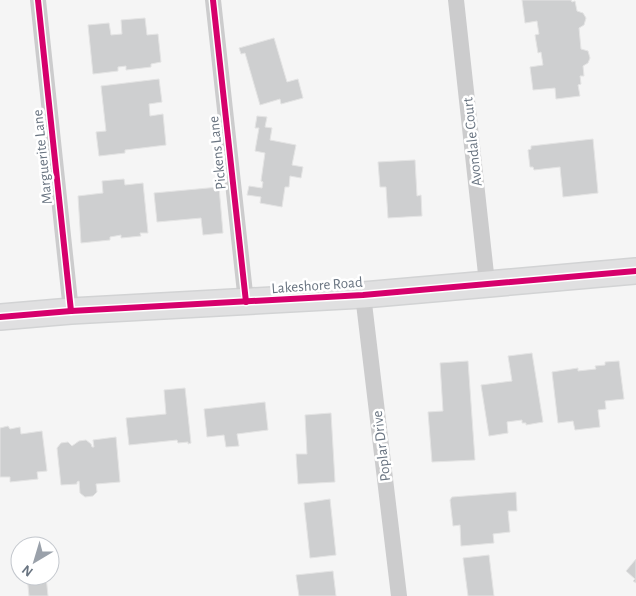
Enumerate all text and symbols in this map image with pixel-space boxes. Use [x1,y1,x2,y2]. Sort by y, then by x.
street label: Avondale Court [460,97,485,187]
street label: Marguerite Lane [30,109,55,205]
street label: Pickens Lane [206,115,229,191]
street label: Lakeshore Road [271,275,363,296]
street label: Poplar Drive [370,410,393,482]
north arrow [10,536,60,586]
text: N [19,562,36,579]

